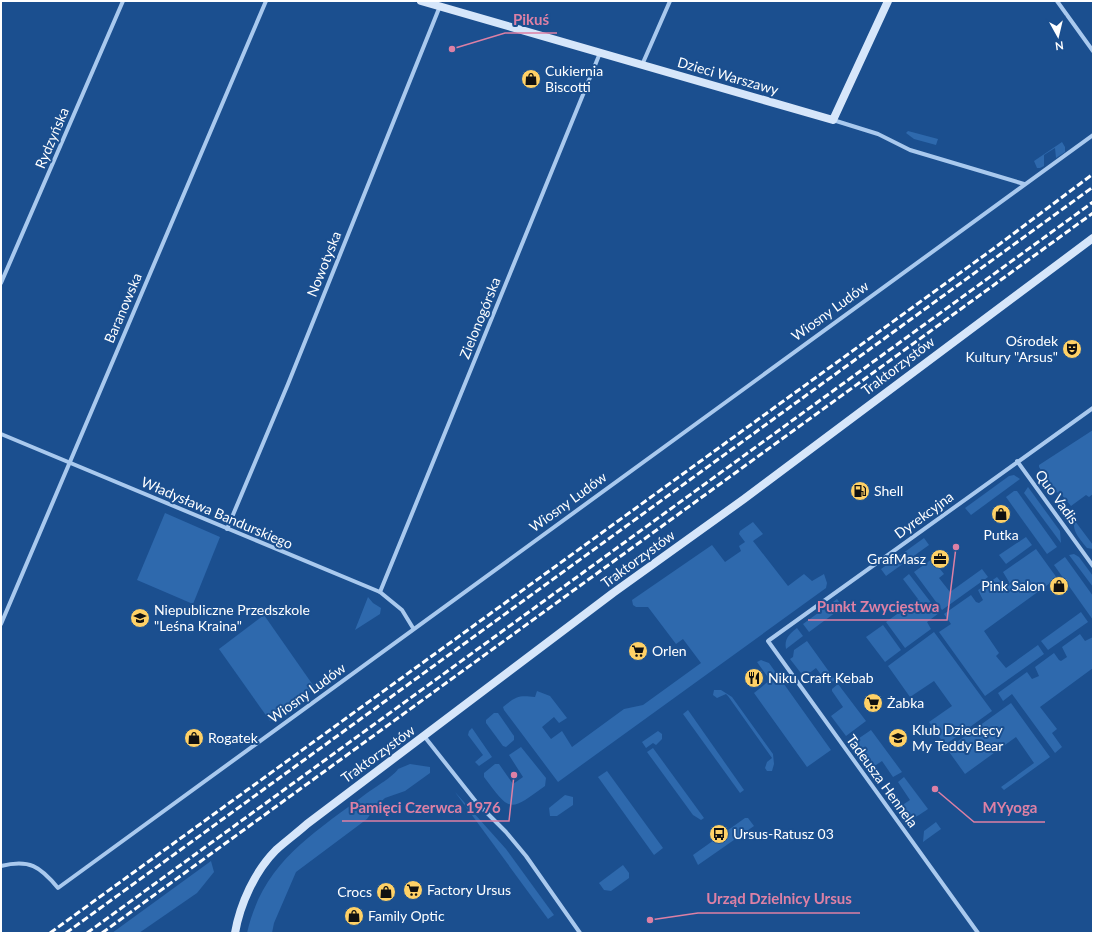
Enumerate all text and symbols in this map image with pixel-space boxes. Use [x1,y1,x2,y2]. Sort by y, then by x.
callout: Pikuś [505,6,557,33]
text: Pikuś [513,10,549,28]
north arrow [1038,16,1078,56]
text: N [1054,39,1065,53]
street label: Dzieci Warszawy [676,53,781,98]
place label: Cukiernia Biscotti [545,62,603,95]
shop icon: Cukiernia Biscotti [520,68,542,90]
street label: Rydzyńska [31,105,72,171]
street label: Nowotyska [303,228,344,299]
street label: Baranowska [100,270,145,345]
street label: Zielonogórska [455,275,504,361]
street label: Wiosny Ludów [788,277,872,344]
place label: Ośrodek Kultury "Arsus" [966,332,1059,365]
street label: Traktorzystów [858,333,938,399]
theatre icon: Ośrodek Kultury "Arsus" [1061,338,1083,360]
street label: Quo Vadis [1032,466,1083,527]
street label: Wiosny Ludów [526,468,610,535]
street label: Władysława Bandurskiego [139,473,296,552]
fuel station icon: Shell [849,480,871,502]
place label: Shell [874,482,903,499]
street label: Dyrekcyjna [891,487,957,542]
shop icon: Putka [990,503,1012,525]
street label: Traktorzystów [597,526,678,591]
place label: Putka [983,526,1019,543]
office icon: GrafMasz [929,548,951,570]
place label: GrafMasz [867,550,926,567]
shop icon: Pink Salon [1048,575,1070,597]
place label: Pink Salon [981,577,1045,594]
callout: Punkt Zwycięstwa [808,593,947,620]
text: Punkt Zwycięstwa [817,597,939,615]
place label: Niepubliczne Przedszkole "Leśna Kraina" [154,601,310,634]
school or university icon: Niepubliczne Przedszkole "Leśna Kraina" [129,607,151,629]
supermarket icon: Orlen [627,640,649,662]
place label: Orlen [652,642,687,659]
street label: Wiosny Ludów [265,659,349,726]
restaurant icon: Niku Craft Kebab [743,667,765,689]
place label: Niku Craft Kebab [768,669,874,686]
supermarket icon: Żabka [862,692,884,714]
place label: Żabka [887,694,924,711]
street label: Traktorzystów [337,721,418,786]
place label: Klub Dziecięcy My Teddy Bear [912,721,1004,754]
shop icon: Rogatek [183,727,205,749]
school or university icon: Klub Dziecięcy My Teddy Bear [887,727,909,749]
place label: Rogatek [208,729,259,746]
street label: Tadeusza Hennela [843,731,922,831]
callout: Pamięci Czerwca 1976 [342,794,509,821]
callout: MYyoga [974,795,1045,822]
text: Pamięci Czerwca 1976 [349,798,501,816]
text: MYyoga [983,798,1037,816]
bus stop icon: Ursus-Ratusz 03 [708,823,730,845]
place label: Ursus-Ratusz 03 [733,825,834,842]
supermarket icon: Factory Ursus [402,879,424,901]
shop icon: Crocs [375,881,397,903]
place label: Factory Ursus [427,881,511,898]
place label: Crocs [337,883,372,900]
callout: Urząd Dzielnicy Ursus [698,886,860,913]
text: Urząd Dzielnicy Ursus [706,889,852,907]
shop icon: Family Optic [343,905,365,927]
place label: Family Optic [368,907,445,924]

